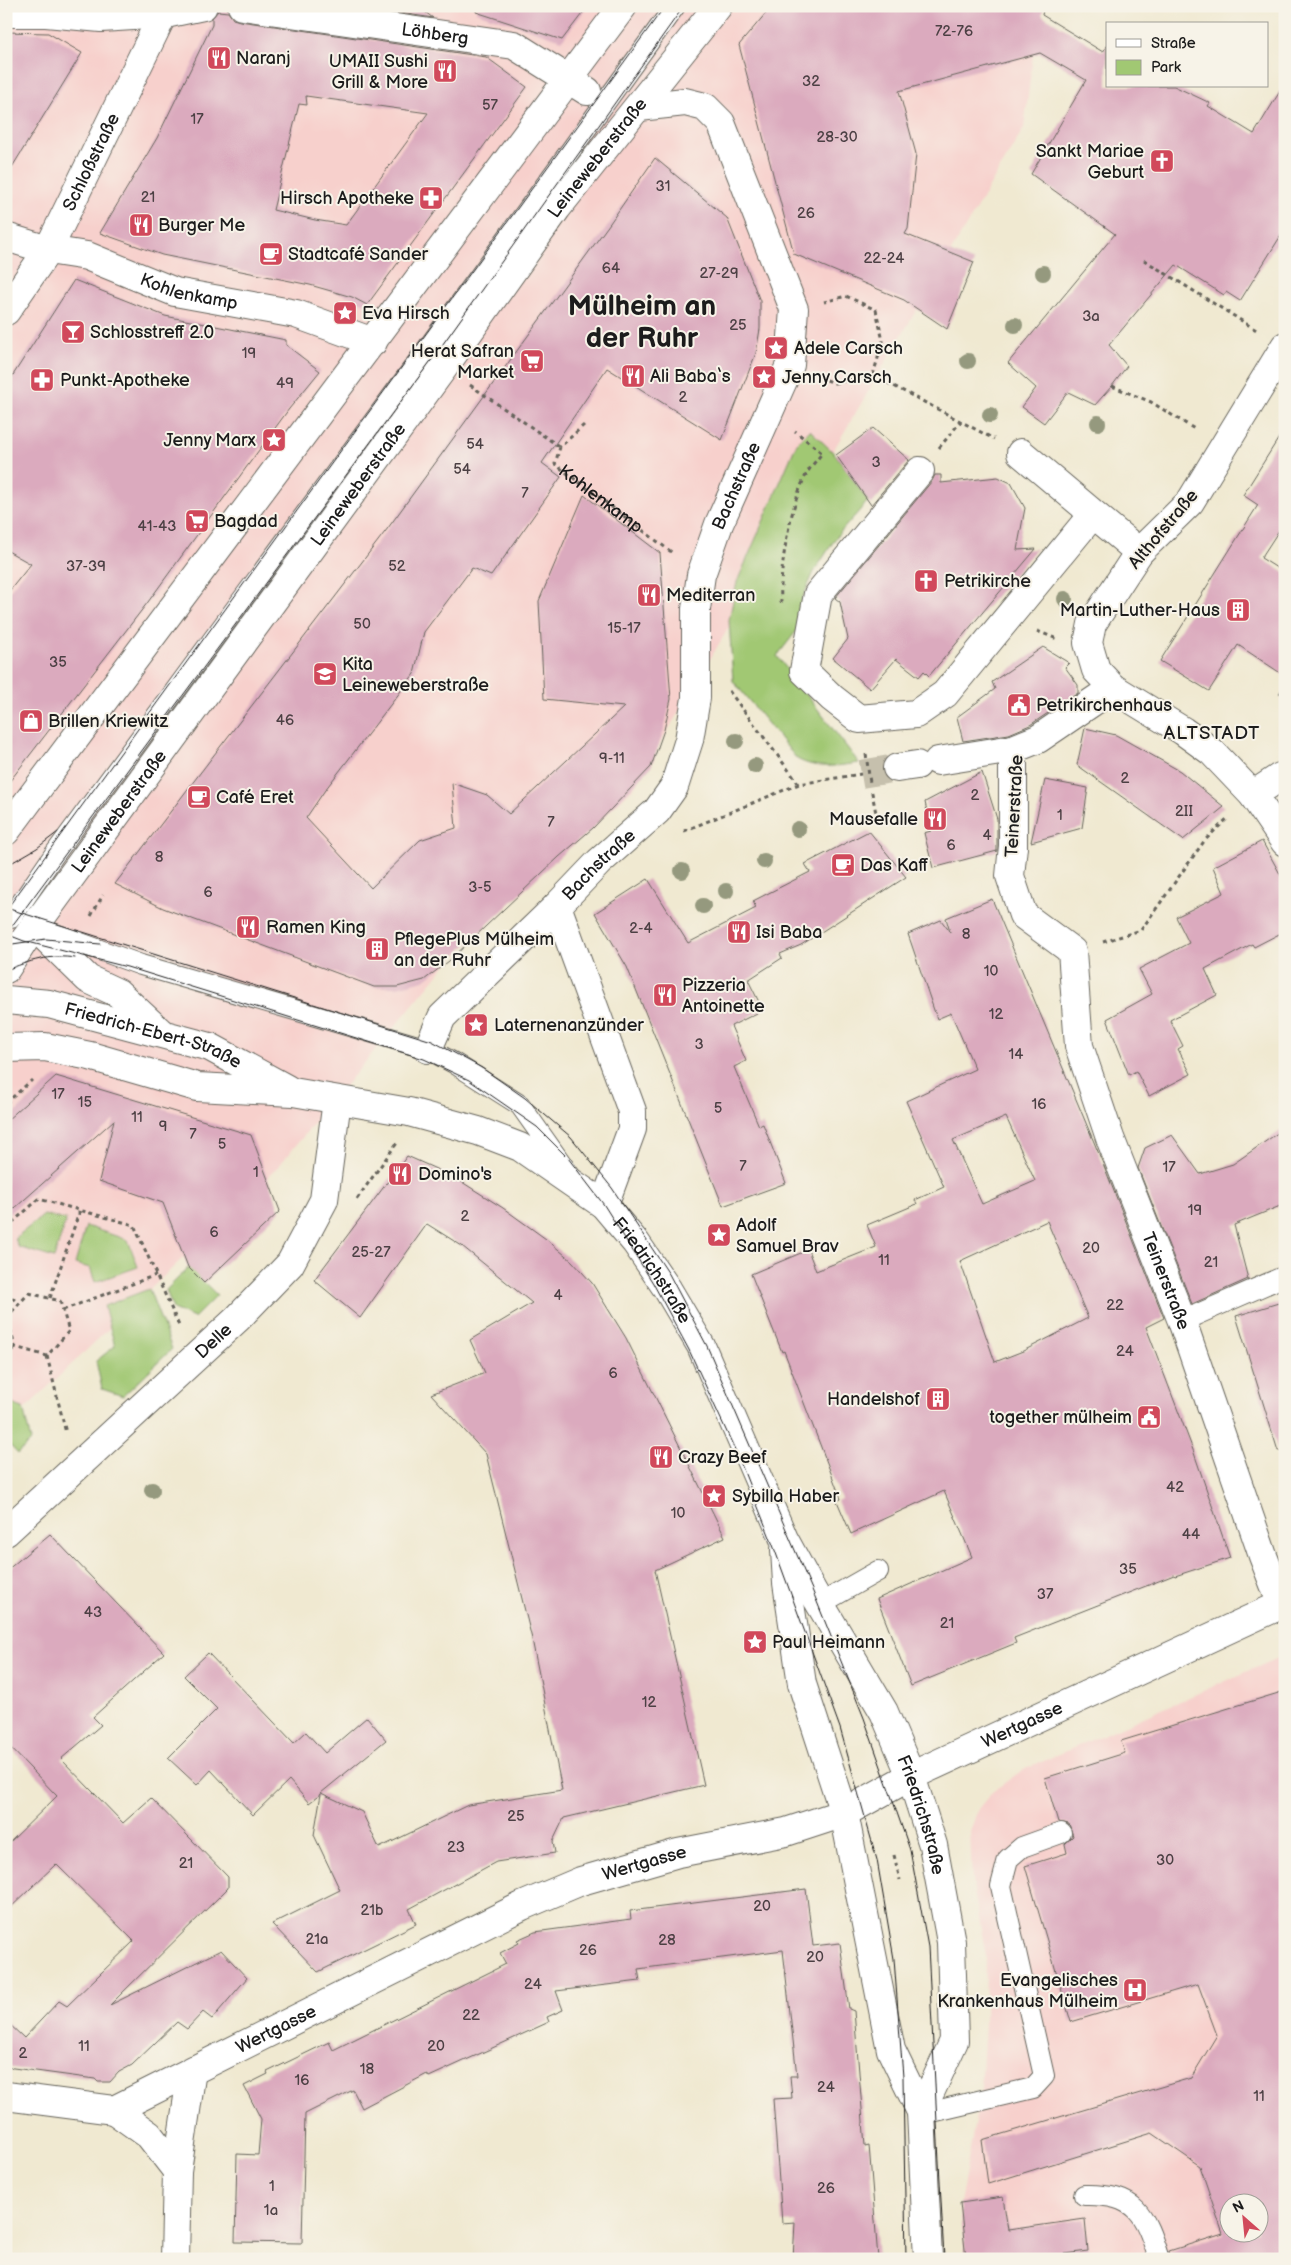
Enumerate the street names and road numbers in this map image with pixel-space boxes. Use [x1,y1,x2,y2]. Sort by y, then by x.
street label: Löhberg [400,19,470,49]
street label: Leineweberstraße [544,94,652,222]
street label: Schloßstraße [59,110,124,214]
street label: Kohlenkamp [137,269,239,314]
street label: Leineweberstraße [307,419,411,550]
street label: Bachstraße [708,439,765,533]
street label: Kohlenkamp [554,461,647,538]
street label: Althofstraße [1124,485,1203,573]
street label: Leineweberstraße [67,746,171,877]
street label: Teinerstraße [1001,754,1028,858]
street label: Bachstraße [558,825,640,905]
street label: Friedrich-Ebert-Straße [62,999,245,1073]
street label: Friedrichstraße [608,1213,695,1328]
street label: Teinerstraße [1137,1229,1194,1333]
street label: Delle [191,1319,237,1363]
street label: Wertgasse [978,1697,1066,1753]
street label: Friedrichstraße [892,1752,948,1877]
street label: Wertgasse [600,1842,689,1885]
street label: Wertgasse [233,2000,320,2058]

